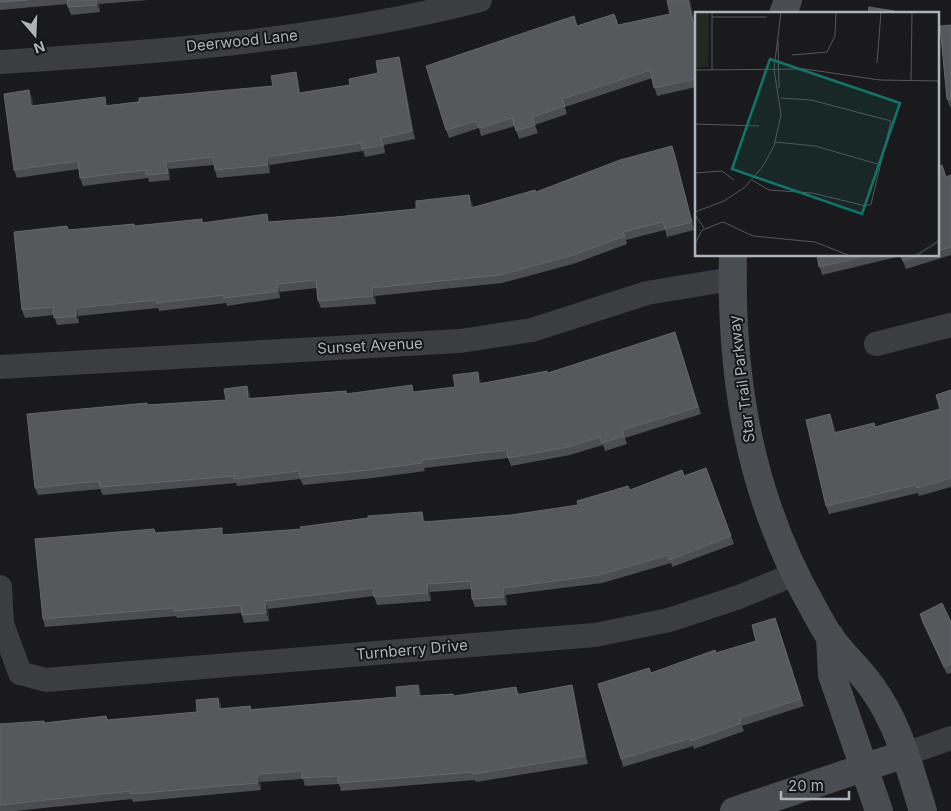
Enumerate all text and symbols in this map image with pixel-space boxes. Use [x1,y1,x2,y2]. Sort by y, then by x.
north arrow [10,10,60,60]
inset map [695,12,938,256]
street label: Deerwood Lane [185,25,299,56]
text: N [32,38,47,58]
street label: Star Trail Parkway [724,314,759,444]
street label: Sunset Avenue [317,333,423,358]
street label: Turnberry Drive [355,635,468,664]
scale bar [781,768,848,800]
text: 20 m [788,776,824,795]

